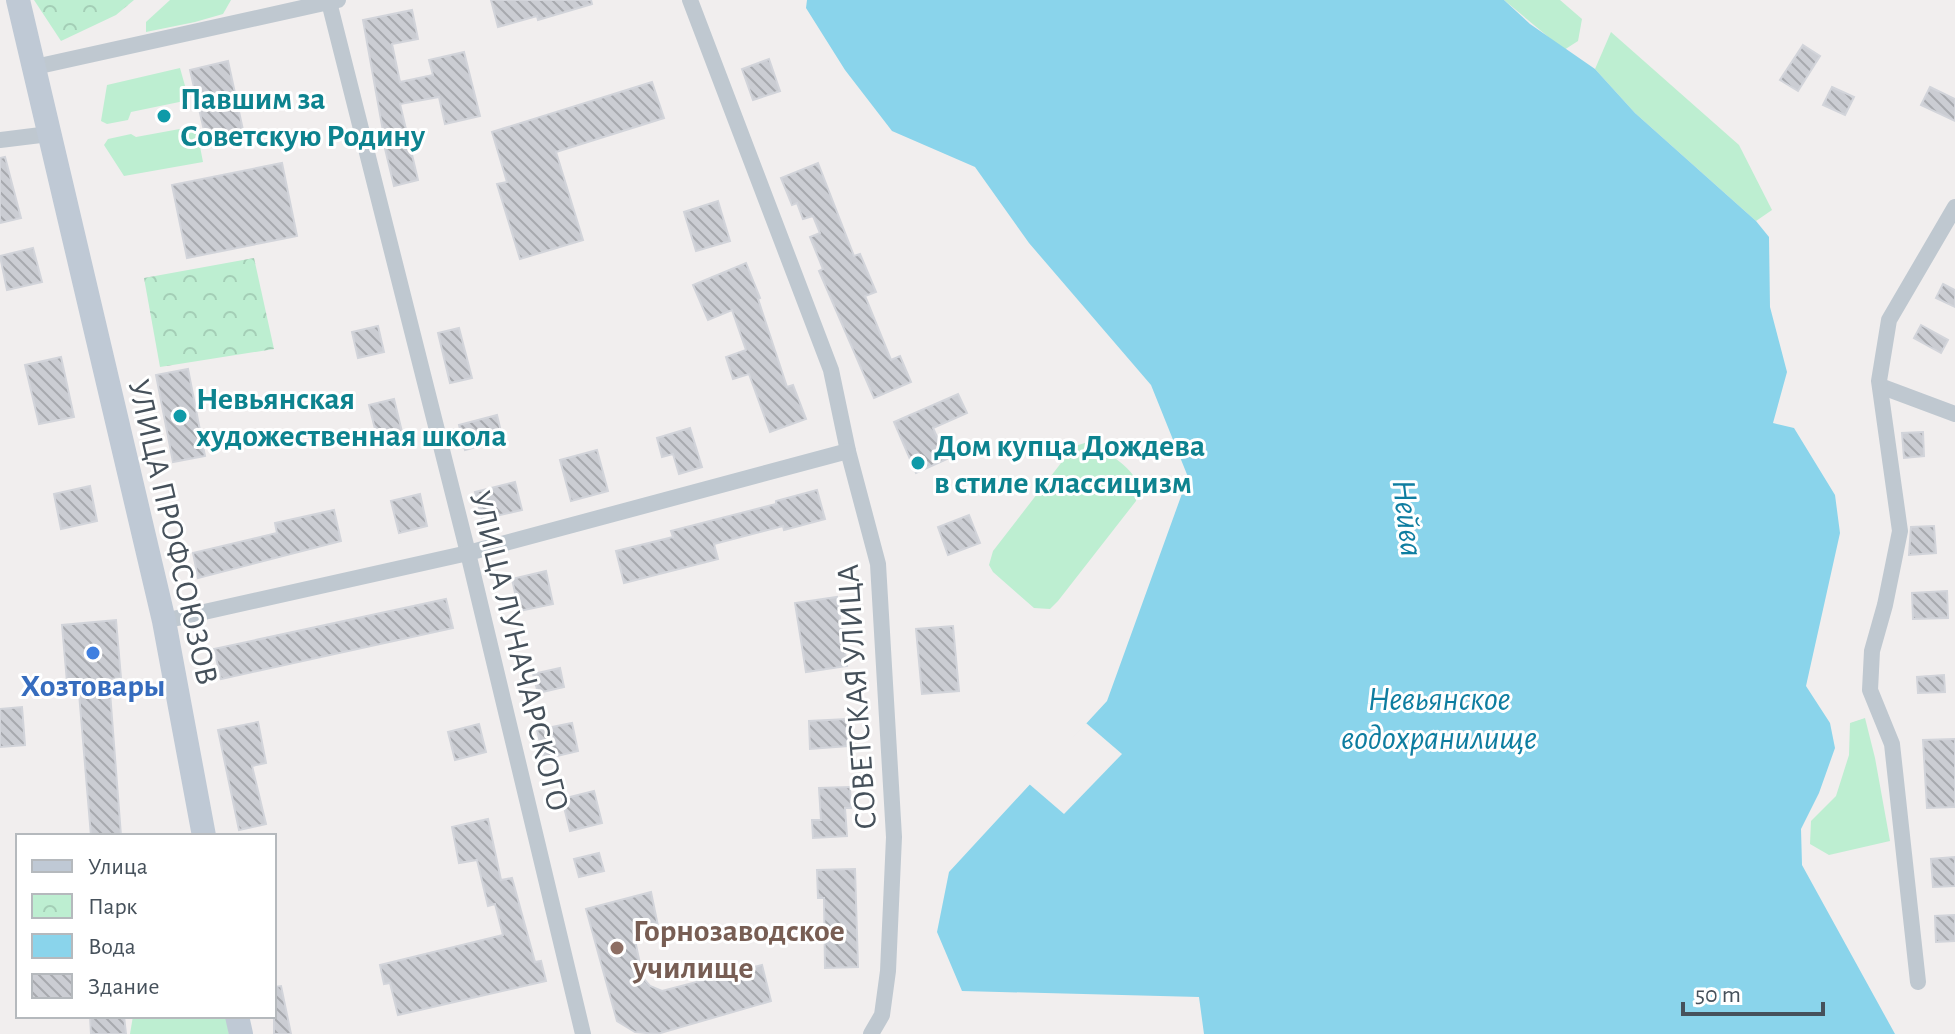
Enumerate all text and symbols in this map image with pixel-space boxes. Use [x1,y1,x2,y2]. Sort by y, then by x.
place label: Павшим за Советскую Родину [180,83,426,152]
marker: Павшим за Советскую Родину [155,107,173,125]
street label: УЛИЦА ПРОФСОЮЗОВ [122,376,224,688]
place label: Невьянская художественная школа [196,383,507,452]
marker: Невьянская художественная школа [171,407,189,425]
place label: Дом купца Дождева в стиле классицизм [934,430,1205,499]
marker: Дом купца Дождева в стиле классицизм [909,454,927,472]
water label: Нейва [1385,478,1429,559]
street label: УЛИЦА ЛУНАЧАРСКОГО [464,488,574,815]
street label: СОВЕТСКАЯ УЛИЦА [832,563,882,831]
marker: Хозтовары [84,644,102,662]
place label: Хозтовары [20,670,166,702]
water label: Невьянское водохранилище [1341,683,1537,756]
legend [16,834,276,1018]
text: Улица [88,855,148,879]
text: Парк [88,895,137,919]
place label: Горнозаводское училище [632,915,845,984]
text: Вода [88,935,136,959]
marker: Горнозаводское училище [608,939,626,957]
scale bar [1683,966,1823,1016]
text: Здание [88,975,159,999]
text: 50 m [1695,983,1741,1007]

